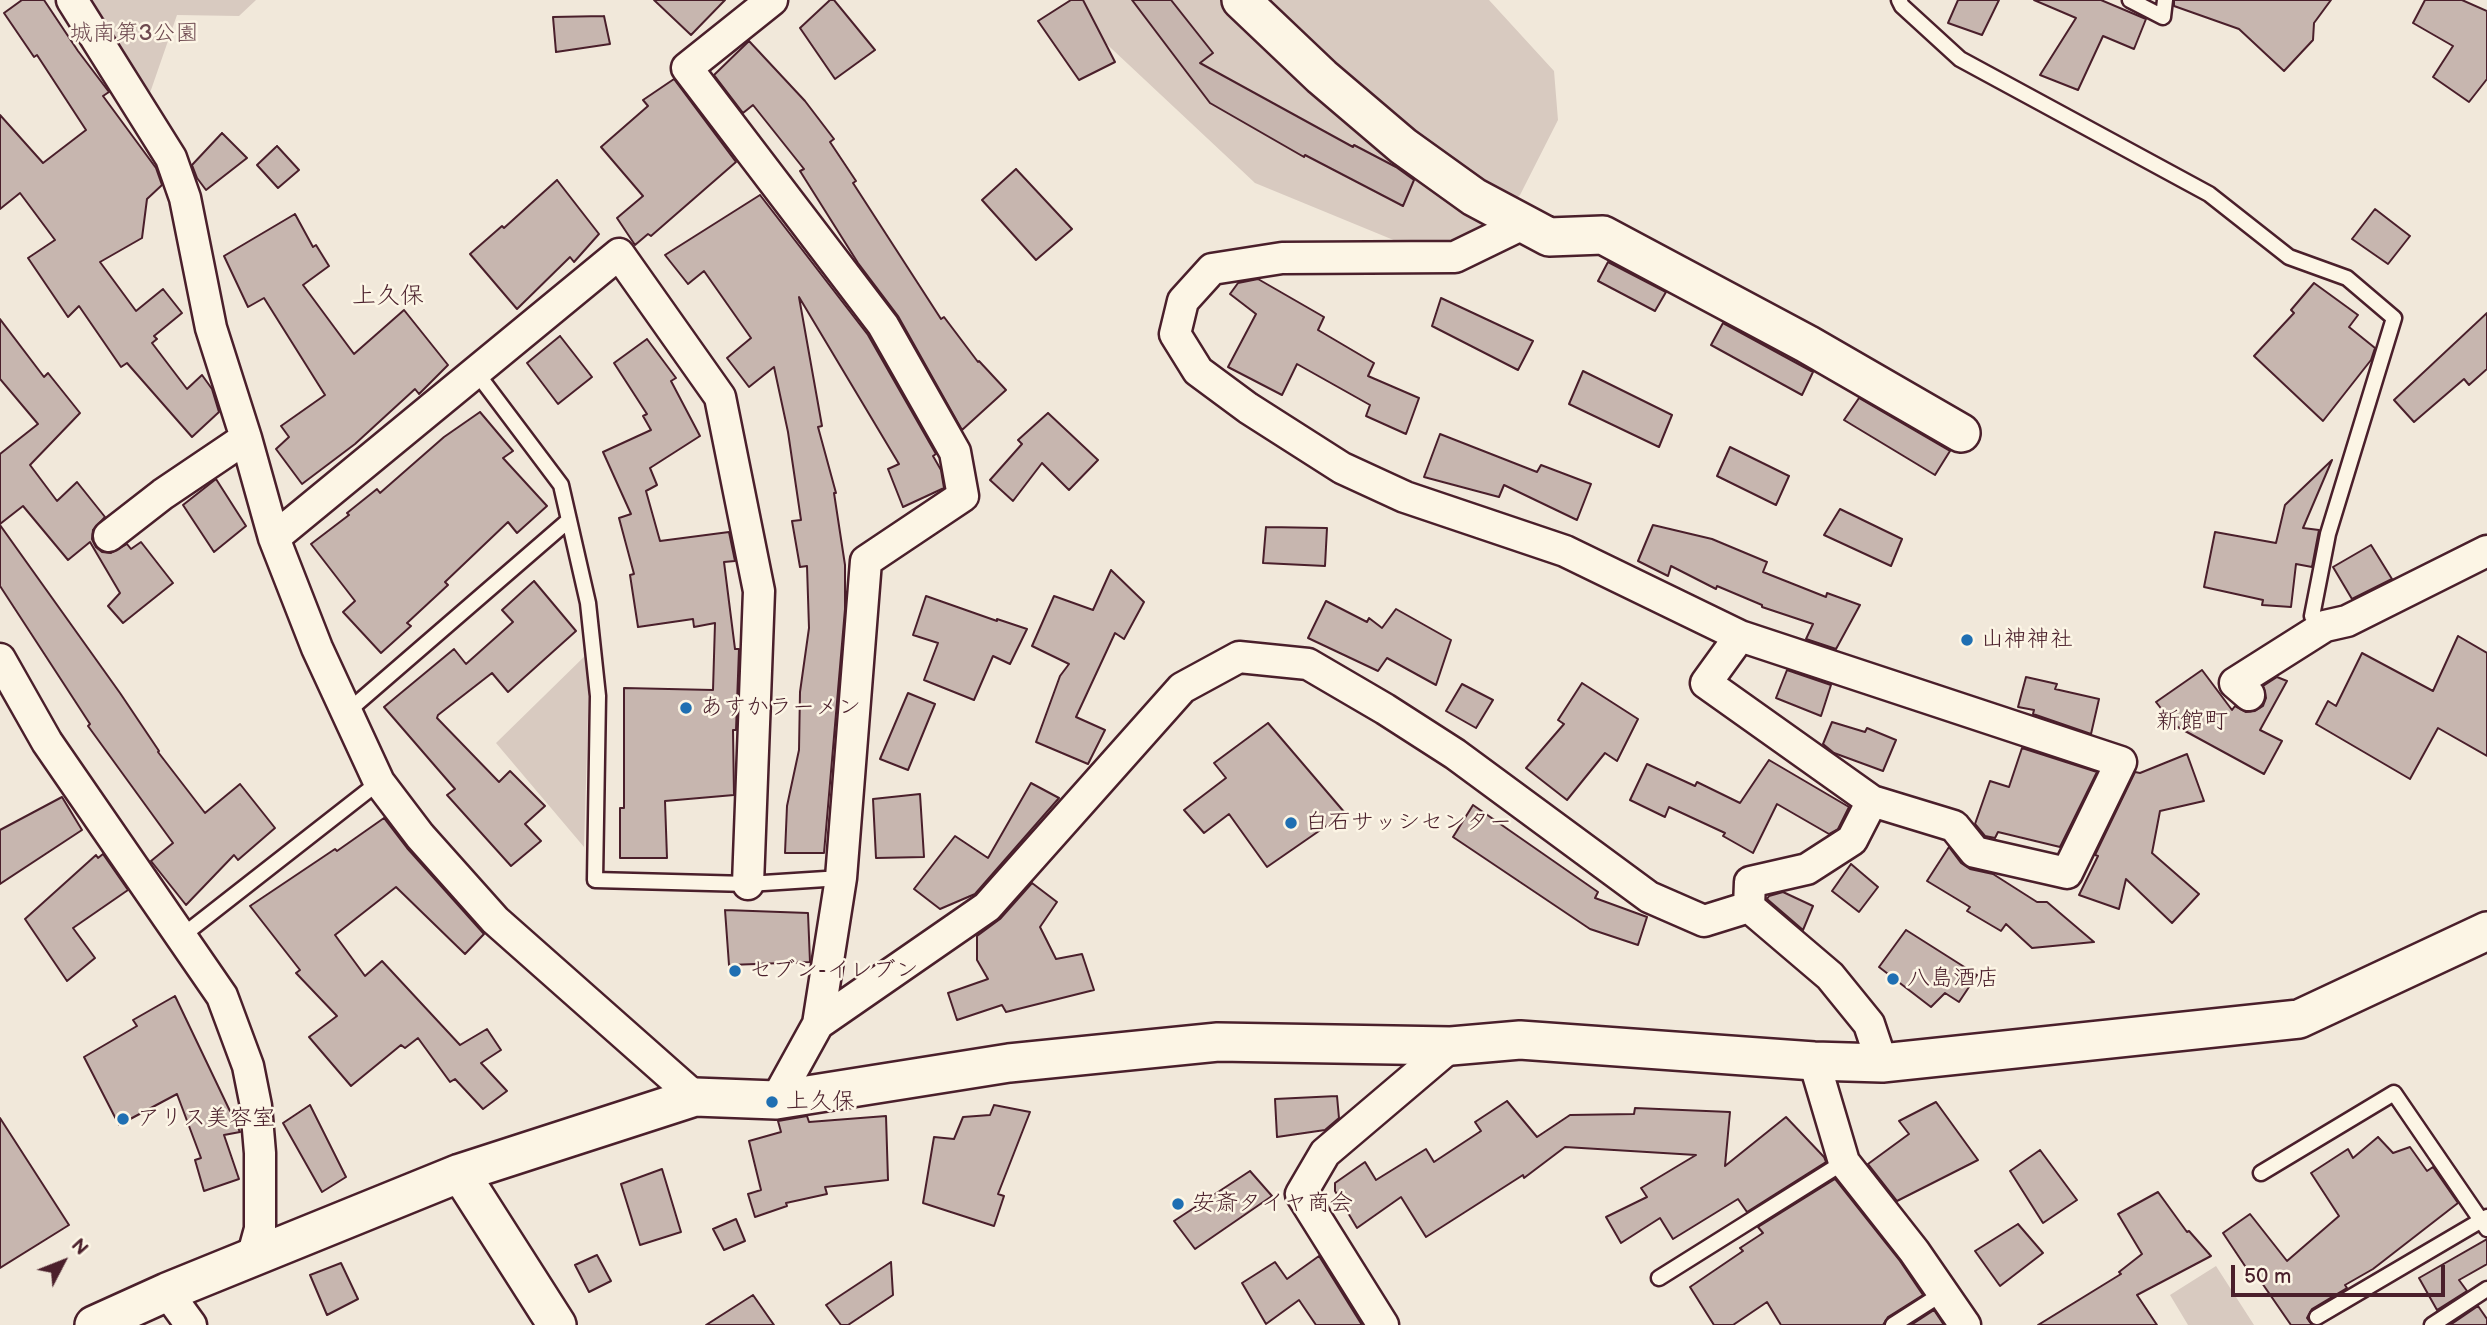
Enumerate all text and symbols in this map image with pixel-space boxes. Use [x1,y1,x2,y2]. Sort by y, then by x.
park label: 城南第3公園 [69,20,199,48]
district label: 上久保 [352,283,424,311]
place label: 山神神社 [1981,626,2073,654]
marker: 山神神社 [1959,632,1975,648]
place label: あすかラーメン [700,694,861,722]
marker: あすかラーメン [678,700,694,716]
district label: 新館町 [2156,708,2228,736]
place label: 白石サッシセンター [1305,809,1512,837]
marker: 白石サッシセンター [1283,815,1299,831]
place label: セブン-イレブン [749,957,918,985]
marker: セブン-イレブン [727,963,743,979]
place label: 八島酒店 [1907,965,1999,993]
marker: 八島酒店 [1885,971,1901,987]
place label: 上久保 [786,1088,855,1116]
marker: 上久保 [764,1094,780,1110]
place label: アリス美容室 [137,1105,275,1133]
marker: アリス美容室 [115,1111,131,1127]
place label: 安斎タイヤ商会 [1192,1190,1353,1218]
marker: 安斎タイヤ商会 [1170,1196,1186,1212]
north arrow [28,1227,98,1297]
text: N [66,1235,92,1261]
scale bar [2235,1252,2448,1296]
text: 50 m [2244,1264,2291,1289]

